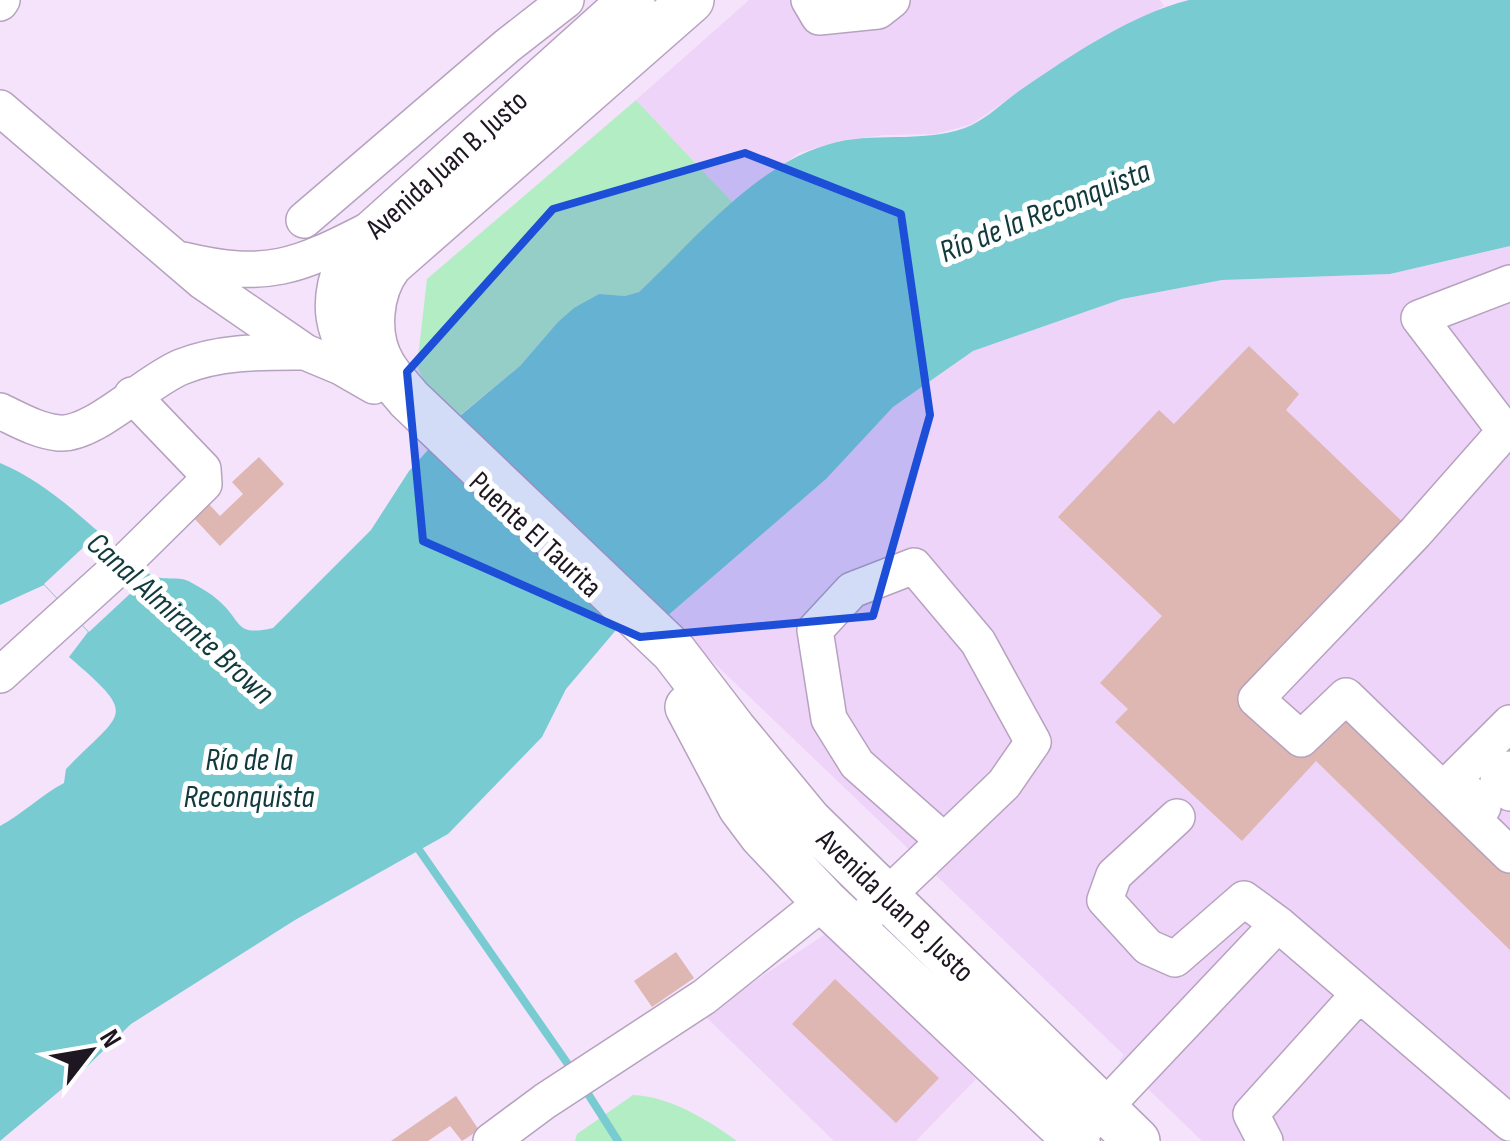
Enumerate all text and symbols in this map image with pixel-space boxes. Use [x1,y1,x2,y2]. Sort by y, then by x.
street label: Avenida Juan B. Justo [358,83,535,248]
water label: Río de la Reconquista [934,152,1156,272]
street label: Puente El Taurita [461,465,609,605]
water label: Canal Almirante Brown [78,524,282,714]
water label: Río de la Reconquista [183,741,315,817]
street label: Avenida Juan B. Justo [808,821,981,990]
north arrow [40,1001,140,1101]
text: N [92,1024,128,1054]

